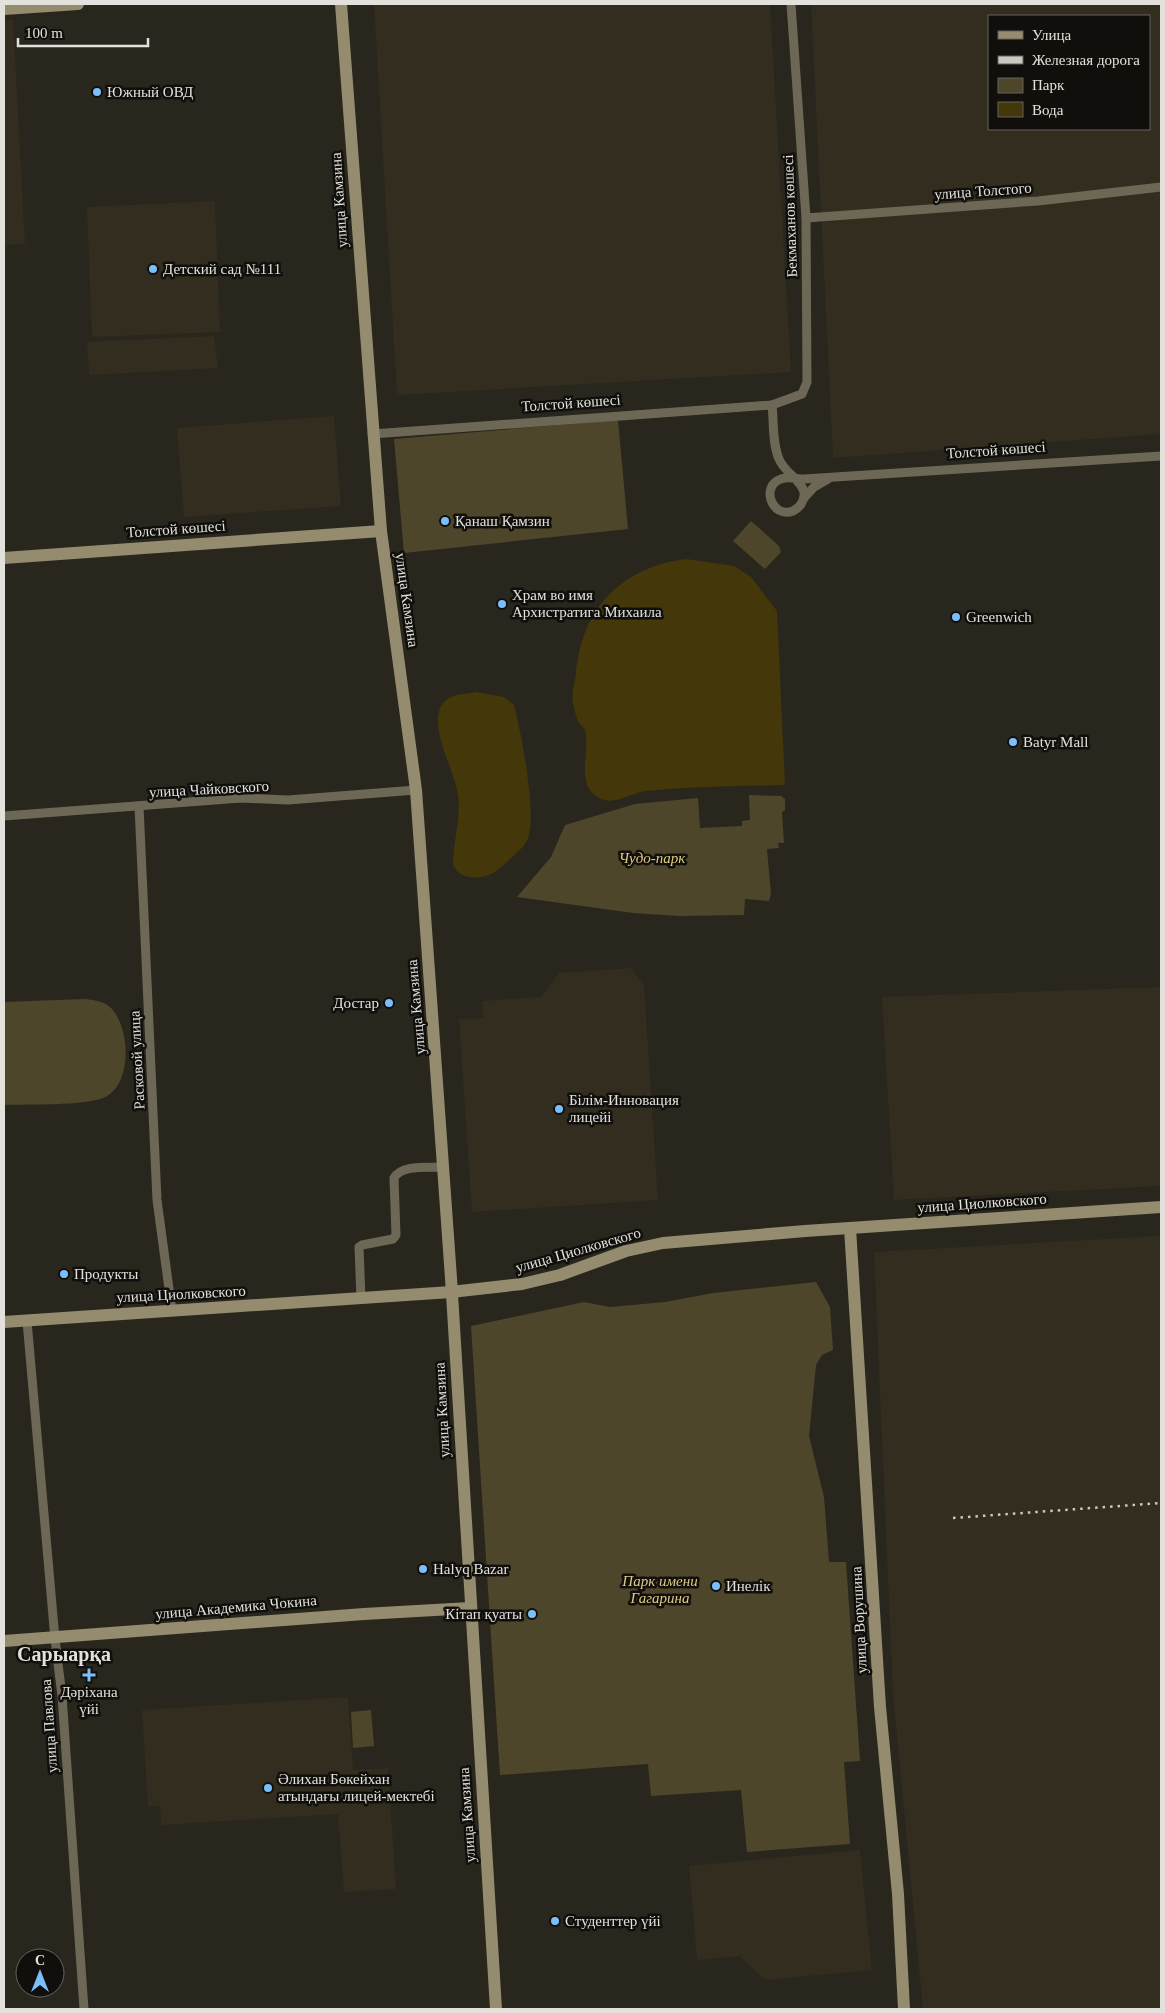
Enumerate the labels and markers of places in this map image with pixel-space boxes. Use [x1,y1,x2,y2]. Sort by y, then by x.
place label: Южный ОВД [107,84,193,100]
marker: Южный ОВД [91,86,103,98]
place label: Детский сад №111 [163,261,281,277]
marker: Детский сад №111 [147,263,159,275]
place label: Қанаш Қамзин [455,513,550,529]
marker: Қанаш Қамзин [439,515,451,527]
place label: Храм во имя Архистратига Михаила [512,587,662,620]
marker: Храм во имя Архистратига Михаила [496,598,508,610]
place label: Greenwich [966,609,1032,625]
marker: Greenwich [950,611,962,623]
place label: Batyr Mall [1023,734,1088,750]
marker: Batyr Mall [1007,736,1019,748]
place label: Достар [333,995,379,1011]
marker: Достар [383,997,395,1009]
place label: Білім-Инновация лицейі [569,1092,679,1125]
marker: Білім-Инновация лицейі [553,1103,565,1115]
place label: Продукты [74,1266,138,1282]
marker: Продукты [58,1268,70,1280]
place label: Halyq Bazar [433,1561,508,1577]
marker: Halyq Bazar [417,1563,429,1575]
place label: Инелік [726,1578,771,1594]
marker: Инелік [710,1580,722,1592]
place label: Кітап қуаты [445,1606,522,1622]
marker: Кітап қуаты [526,1608,538,1620]
marker: Дәріхана үйі [83,1669,95,1681]
place label: Дәріхана үйі [60,1684,118,1717]
place label: Әлихан Бөкейхан атындағы лицей-мектебі [278,1771,435,1804]
marker: Әлихан Бөкейхан атындағы лицей-мектебі [262,1782,274,1794]
place label: Студенттер үйі [565,1913,661,1929]
marker: Студенттер үйі [549,1915,561,1927]

